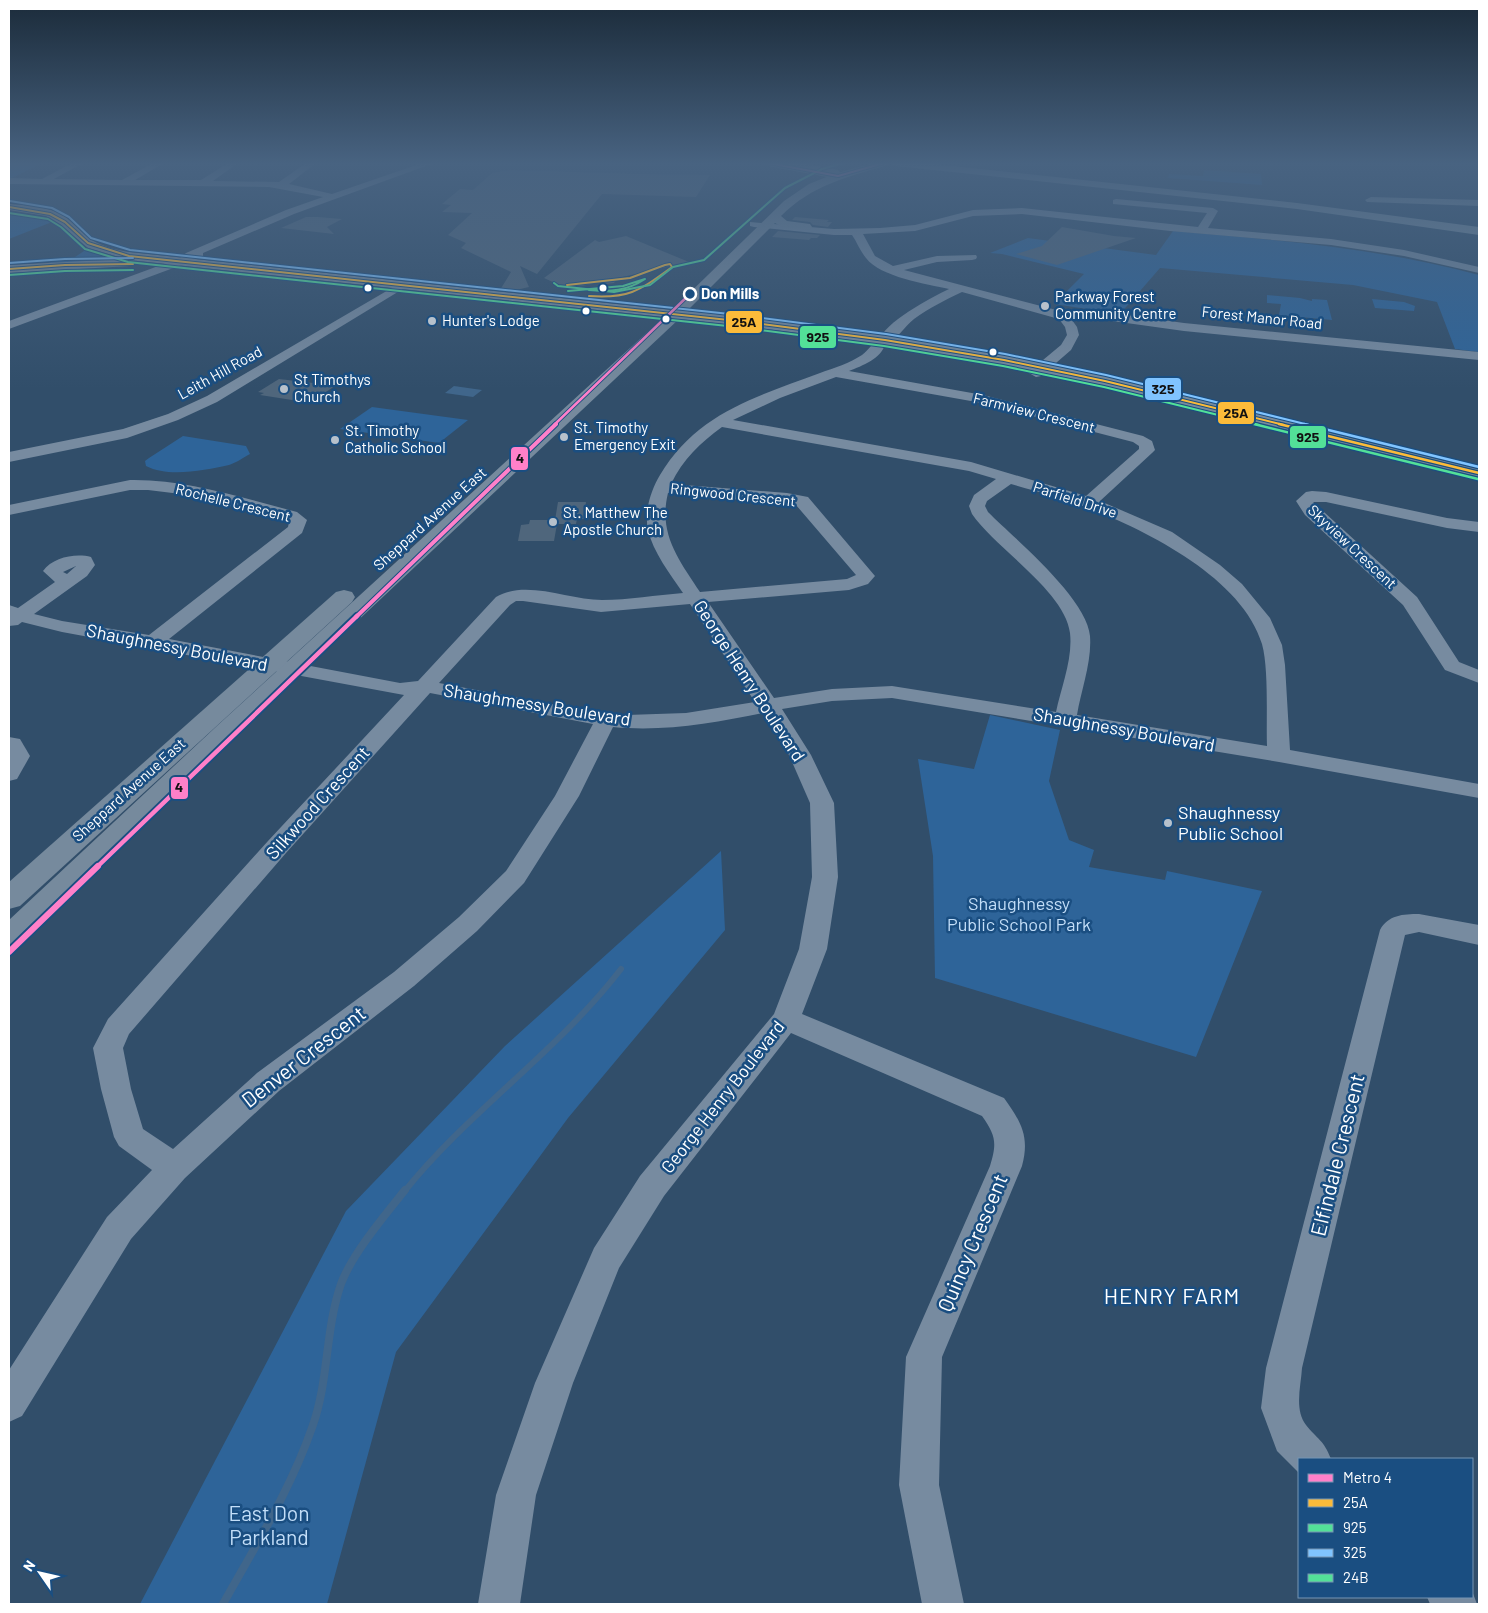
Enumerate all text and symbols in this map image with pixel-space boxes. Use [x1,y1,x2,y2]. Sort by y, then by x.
unlabelled marker [363,283,373,293]
unlabelled marker [598,283,608,293]
place label: Don Mills [701,284,760,302]
marker: Don Mills [683,287,697,301]
place label: Parkway Forest Community Centre [1055,287,1176,322]
marker: Parkway Forest Community Centre [1039,300,1051,312]
street label: Forest Manor Road [1201,302,1323,332]
unlabelled marker [581,306,591,316]
line badge: 25A [725,310,763,334]
place label: Hunter's Lodge [442,311,540,329]
text: 25A [732,313,757,330]
unlabelled marker [661,314,671,324]
marker: Hunter's Lodge [426,315,438,327]
line badge: 925 [799,325,837,349]
text: 925 [807,328,830,345]
street label: Leith Hill Road [174,342,265,403]
unlabelled marker [988,347,998,357]
place label: St Timothys Church [294,370,371,405]
line badge: 325 [1144,377,1182,401]
text: 325 [1152,380,1175,397]
marker: St Timothys Church [278,383,290,395]
street label: Farmview Crescent [971,388,1097,436]
line badge: 25A [1217,401,1255,425]
text: 25A [1224,404,1249,421]
place label: St. Timothy Emergency Exit [574,418,676,453]
place label: St. Timothy Catholic School [345,421,446,456]
line badge: 925 [1289,425,1327,449]
text: 925 [1297,428,1320,445]
marker: St. Timothy Emergency Exit [558,431,570,443]
marker: St. Timothy Catholic School [329,434,341,446]
line badge: 4 [510,446,529,471]
text: 4 [516,449,524,466]
street label: Sheppard Avenue East [369,463,489,574]
street label: Parfield Drive [1031,477,1120,521]
street label: Ringwood Crescent [669,478,797,510]
street label: Rochelle Crescent [174,479,293,525]
street label: Skyview Crescent [1305,501,1401,592]
place label: St. Matthew The Apostle Church [563,503,668,538]
marker: St. Matthew The Apostle Church [547,516,559,528]
street label: George Henry Boulevard [690,596,810,765]
street label: Shaughnessy Boulevard [85,619,270,675]
street label: Shaughmessy Boulevard [442,678,632,730]
street label: Shaughnessy Boulevard [1032,702,1217,756]
street label: Sheppard Avenue East [68,734,188,845]
street label: Silkwood Crescent [261,741,374,863]
line badge: 4 [170,776,189,800]
text: 4 [175,778,183,795]
place label: Shaughnessy Public School [1178,801,1283,844]
marker: Shaughnessy Public School [1162,817,1174,829]
park label: Shaughnessy Public School Park [947,892,1091,935]
street label: Denver Crescent [236,1000,370,1112]
street label: George Henry Boulevard [656,1016,789,1177]
street label: Elfindale Crescent [1304,1071,1369,1238]
street label: Quincy Crescent [931,1170,1012,1315]
district label: HENRY FARM [1104,1282,1240,1308]
legend [1298,1458,1473,1598]
text: Metro 4 [1343,1468,1392,1486]
text: 25A [1343,1493,1368,1511]
park label: East Don Parkland [228,1500,310,1549]
text: 925 [1343,1518,1367,1536]
text: 325 [1343,1543,1366,1561]
north arrow [15,1548,65,1598]
text: N [19,1557,38,1574]
text: 24B [1343,1568,1369,1586]

